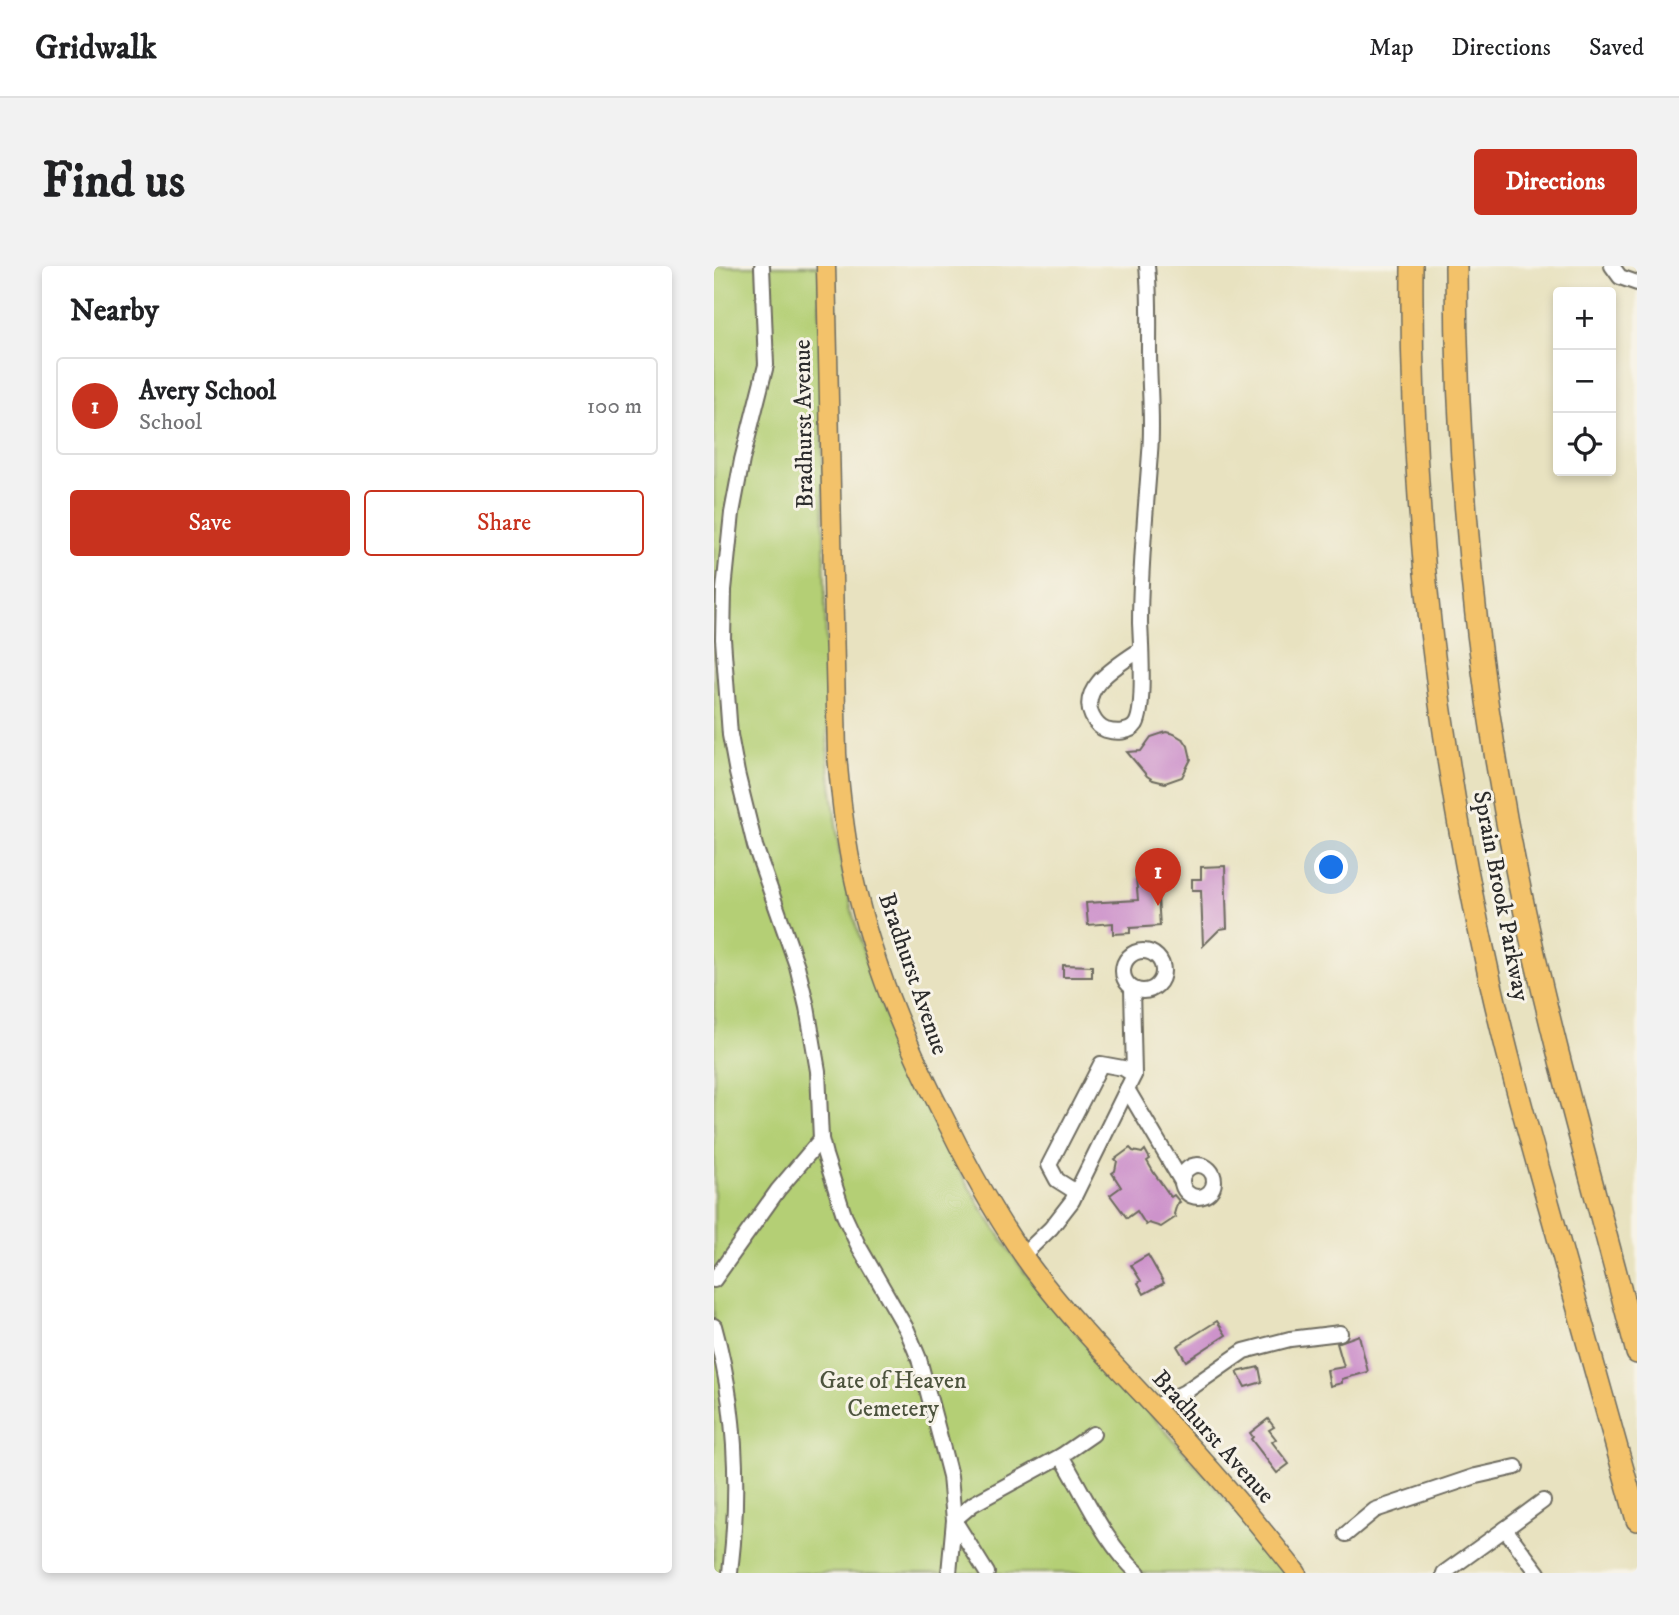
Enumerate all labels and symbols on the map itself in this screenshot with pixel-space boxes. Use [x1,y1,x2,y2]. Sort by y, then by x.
street label: Bradhurst Avenue [788,339,820,509]
street label: Sprain Brook Parkway [1466,788,1536,1004]
pin: 1 [1135,848,1181,906]
your location [1314,850,1348,884]
street label: Bradhurst Avenue [871,889,955,1059]
street label: Bradhurst Avenue [1145,1364,1281,1510]
park label: Gate of Heaven Cemetery [820,1366,967,1424]

